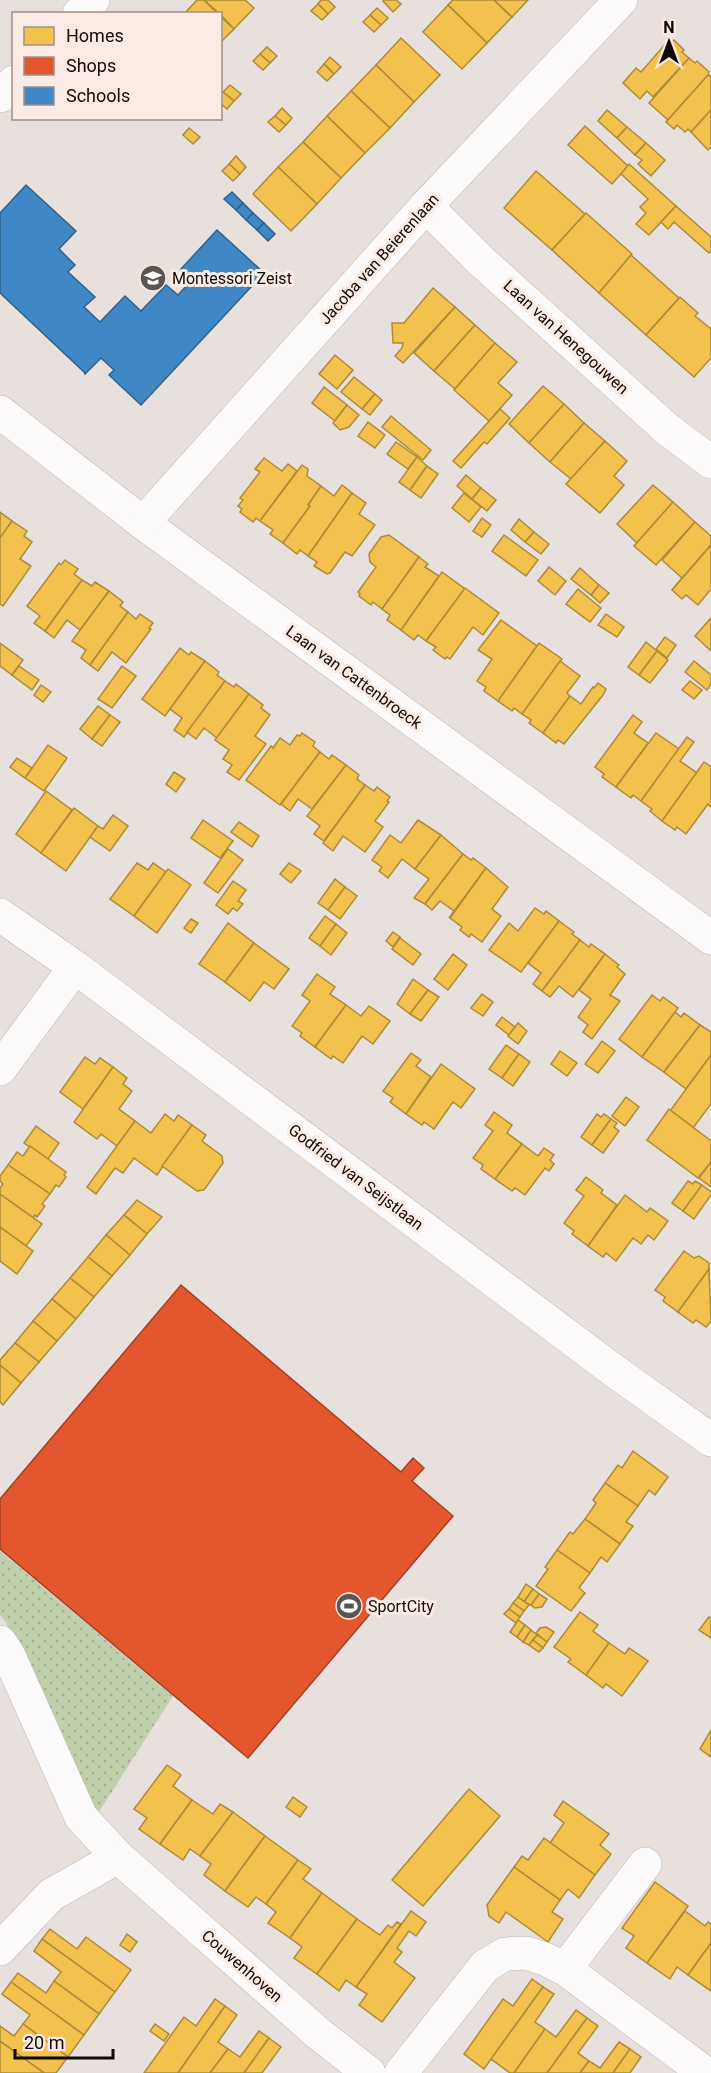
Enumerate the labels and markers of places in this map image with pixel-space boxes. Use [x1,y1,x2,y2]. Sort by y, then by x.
school or university icon: Montessori Zeist [138,263,168,293]
place label: Montessori Zeist [172,269,292,288]
sports icon: SportCity [334,1591,364,1621]
place label: SportCity [368,1597,434,1616]

